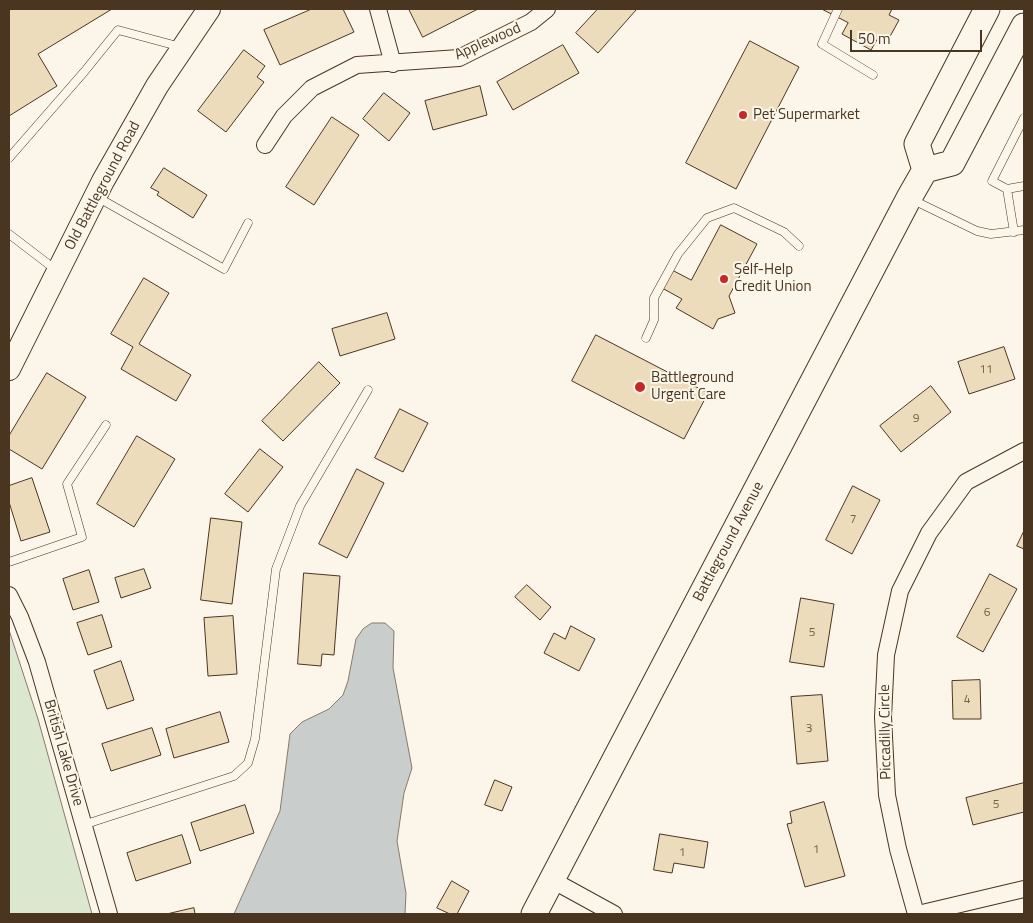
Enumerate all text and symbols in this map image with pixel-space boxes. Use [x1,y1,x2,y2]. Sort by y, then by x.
street label: Applewood [452,19,524,65]
scale bar [853,20,986,52]
text: 50 m [858,27,891,50]
place label: Pet Supermarket [753,106,860,124]
marker: Pet Supermarket [737,109,749,121]
street label: Old Battleground Road [61,119,145,253]
place label: Self-Help Credit Union [734,261,811,296]
marker: Self-Help Credit Union [718,273,730,285]
house number: 11 [979,363,993,377]
place label: Battleground Urgent Care [651,369,734,404]
marker: Battleground Urgent Care [633,380,647,394]
house number: 9 [913,412,919,426]
street label: Battleground Avenue [690,479,768,605]
house number: 7 [850,513,856,527]
house number: 6 [984,606,990,620]
house number: 5 [809,626,815,640]
street label: Piccadilly Circle [876,684,896,780]
house number: 4 [964,693,970,707]
street label: British Lake Drive [39,698,87,808]
house number: 3 [806,722,812,736]
house number: 5 [993,798,999,812]
house number: 1 [813,843,819,857]
house number: 1 [679,846,685,860]

